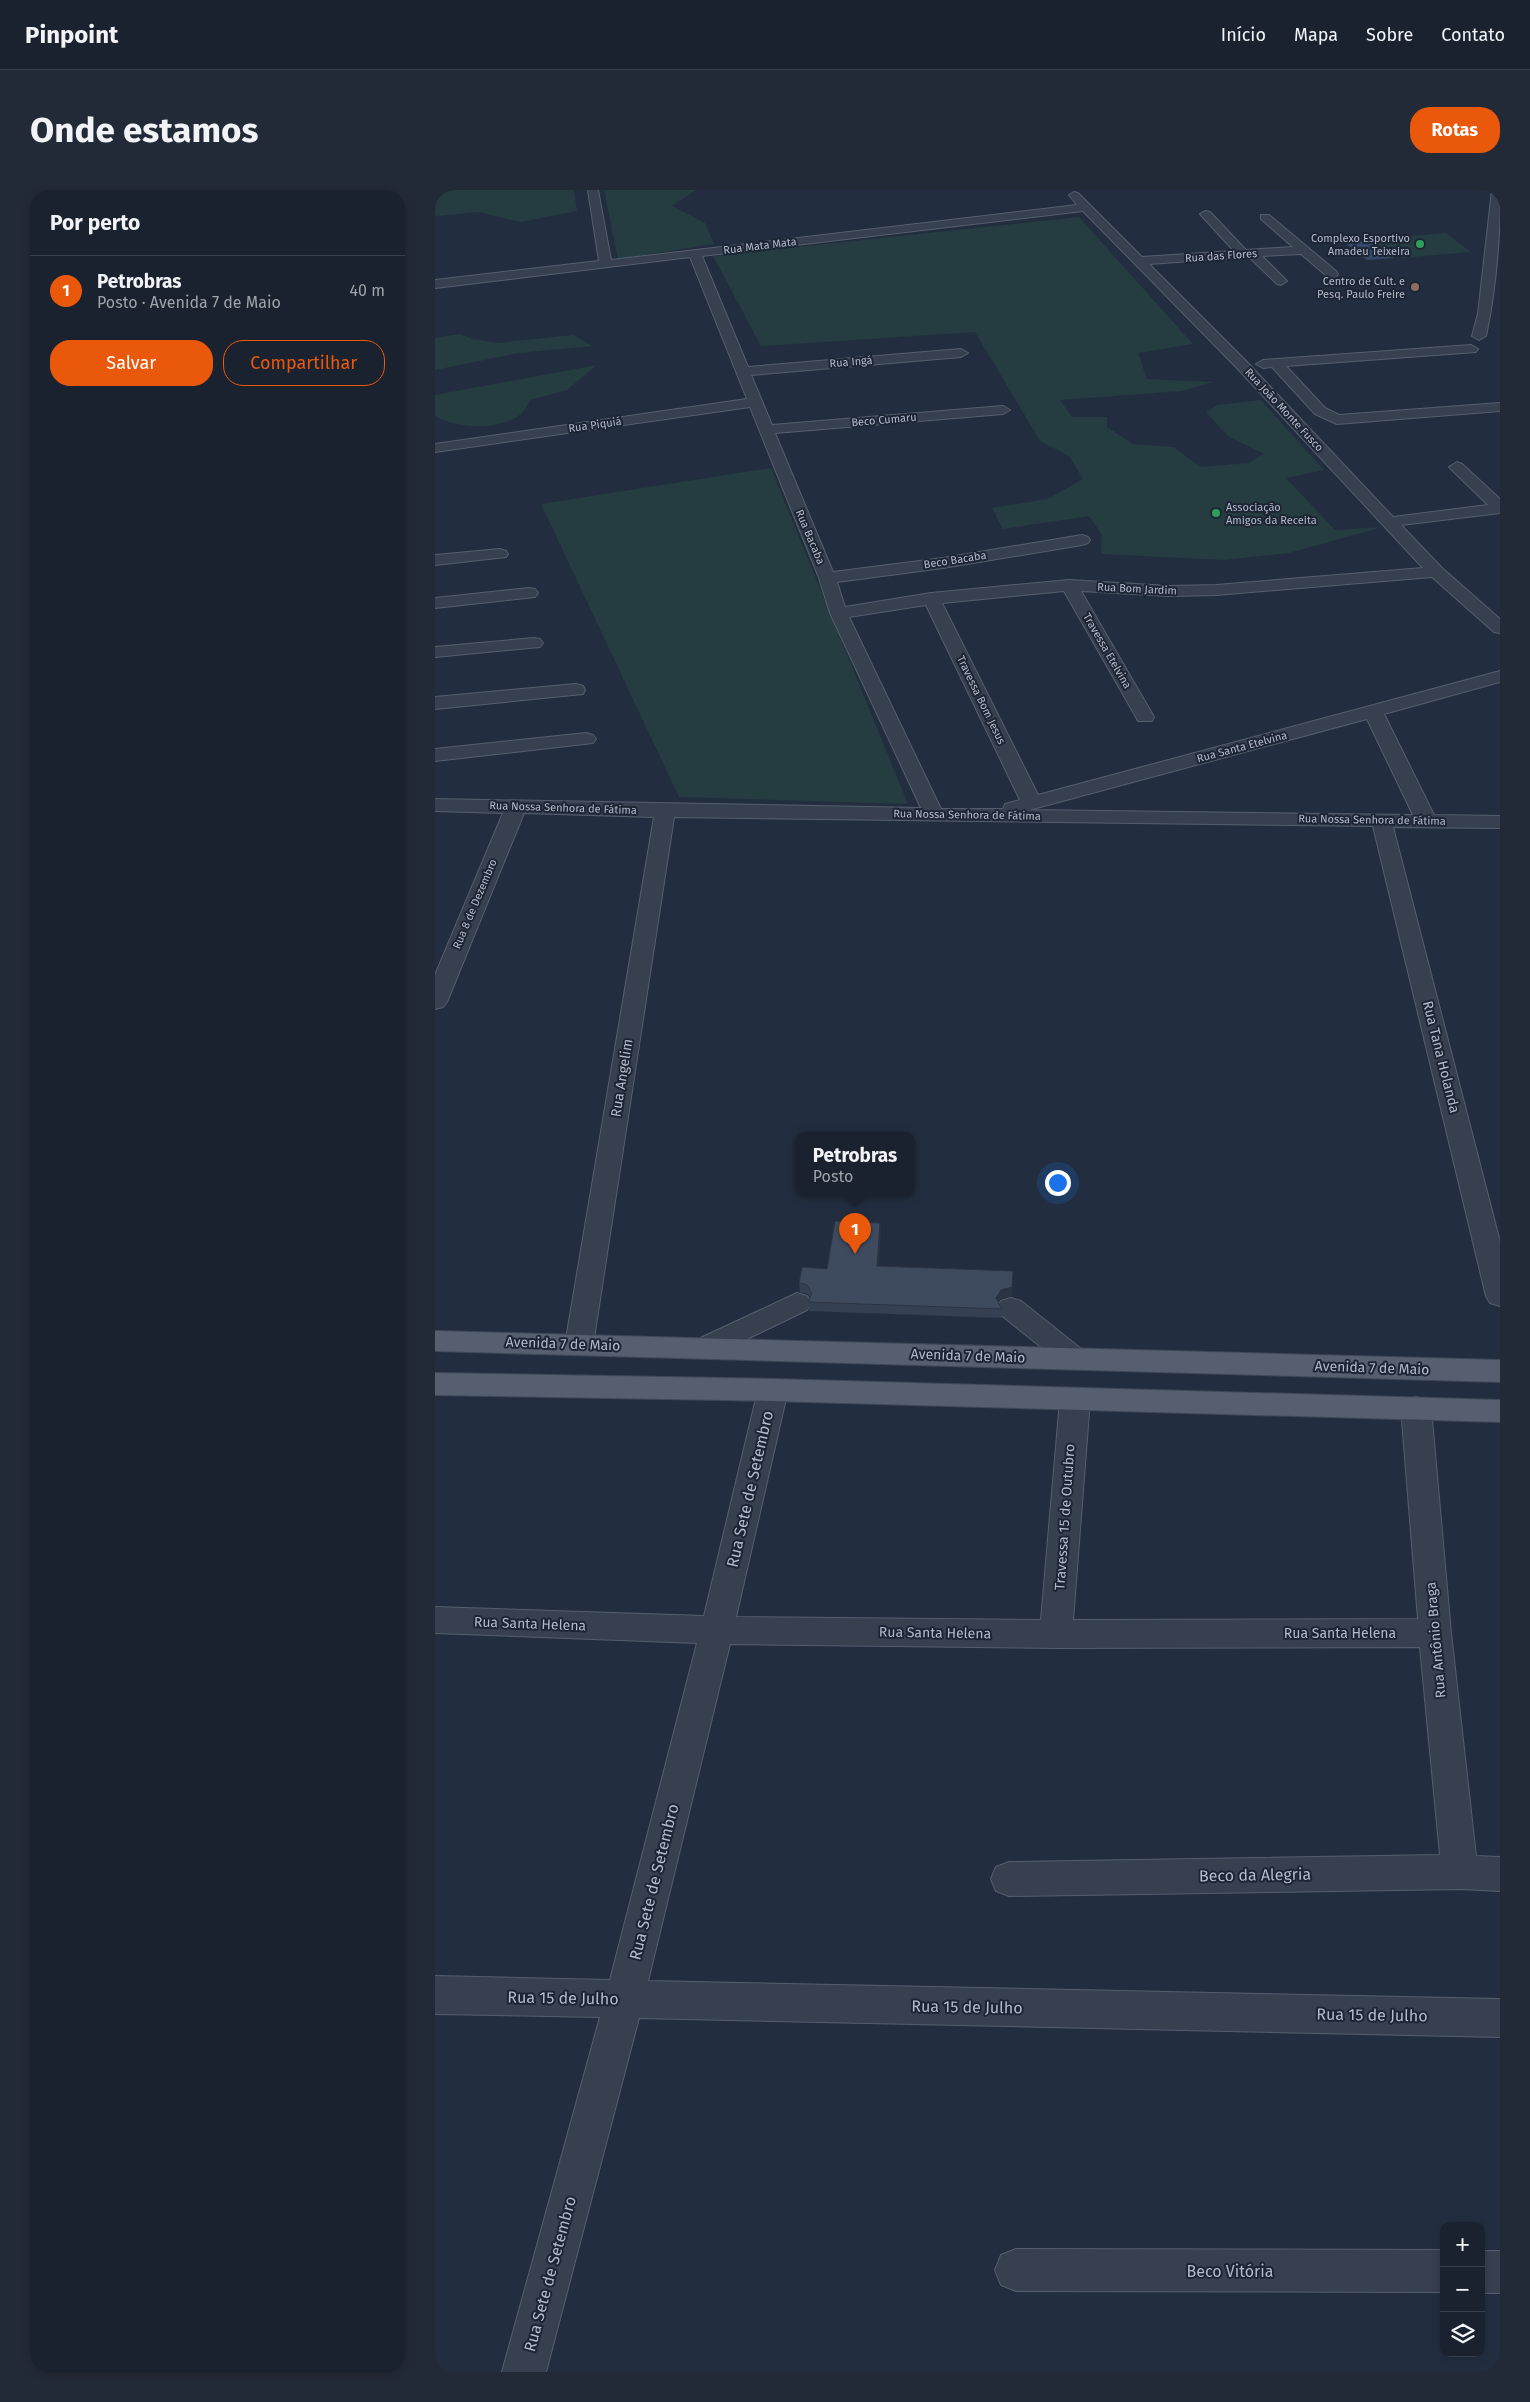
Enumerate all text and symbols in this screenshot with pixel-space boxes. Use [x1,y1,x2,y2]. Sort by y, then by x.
text: Pinpoint [25,21,118,49]
text: Início [1221,24,1266,46]
text: Mapa [1294,24,1338,46]
text: Sobre [1366,24,1413,46]
text: Contato [1441,24,1505,46]
button: Rotas [1410,107,1500,153]
text: Onde estamos [30,109,258,151]
text: Por perto [50,210,140,236]
place label: Complexo Esportivo Amadeu Teixeira [1311,232,1410,258]
street label: Rua Mata Mata [723,235,797,257]
marker: Complexo Esportivo Amadeu Teixeira [1414,238,1426,250]
street label: Rua das Flores [1184,247,1258,265]
text: Petrobras [97,270,182,293]
place label: Centro de Cult. e Pesq. Paulo Freire [1317,275,1405,301]
text: 1 [62,281,70,300]
text: 40 m [350,281,385,300]
marker: Centro de Cult. e Pesq. Paulo Freire [1409,281,1421,293]
text: Posto · Avenida 7 de Maio [97,293,281,312]
button: Salvar [50,340,213,386]
button: Compartilhar [223,340,385,386]
street label: Rua Ingá [829,354,873,370]
street label: Rua João Monte Fusco [1242,366,1326,454]
street label: Beco Cumaru [851,411,917,429]
street label: Rua Piquiá [568,415,622,435]
place label: Associação Amigos da Receita [1226,501,1317,527]
marker: Associação Amigos da Receita [1210,507,1222,519]
street label: Rua Bacaba [793,508,827,566]
street label: Beco Bacaba [923,549,987,571]
street label: Rua Bom Jardim [1097,580,1177,598]
street label: Travessa Etelvina [1080,611,1134,691]
street label: Travessa Bom Jesus [954,654,1008,746]
street label: Rua Santa Etelvina [1196,729,1288,765]
street label: Rua Nossa Senhora de Fátima [489,799,637,817]
street label: Rua Nossa Senhora de Fátima [893,807,1041,823]
street label: Rua Nossa Senhora de Fátima [1298,812,1446,828]
street label: Rua 8 de Dezembro [450,857,500,951]
street label: Rua Tana Holanda [1419,999,1463,1115]
street label: Rua Angelim [607,1038,637,1118]
popup [795,1132,915,1197]
text: Petrobras [813,1144,897,1167]
text: Posto [813,1167,853,1186]
your location [1045,1170,1071,1196]
pin: 1 [839,1213,871,1254]
street label: Avenida 7 de Maio [505,1334,621,1354]
street label: Avenida 7 de Maio [910,1346,1026,1366]
street label: Avenida 7 de Maio [1314,1358,1430,1378]
street label: Rua Sete de Setembro [723,1409,777,1569]
street label: Travessa 15 de Outubro [1051,1443,1079,1591]
street label: Rua Antônio Braga [1422,1581,1450,1699]
street label: Rua Santa Helena [474,1614,586,1634]
street label: Rua Santa Helena [879,1624,991,1642]
street label: Rua Santa Helena [1284,1625,1396,1642]
street label: Rua Sete de Setembro [625,1802,683,1962]
street label: Beco da Alegria [1199,1865,1311,1885]
street label: Rua 15 de Julho [507,1988,619,2008]
street label: Rua 15 de Julho [911,1997,1023,2017]
street label: Rua 15 de Julho [1316,2005,1428,2025]
street label: Rua Sete de Setembro [520,2194,580,2354]
map controls [1440,2222,1485,2357]
button: + [1440,2222,1485,2267]
street label: Beco Vitória [1186,2262,1274,2281]
button: − [1440,2267,1485,2312]
button: layers [1440,2312,1485,2357]

